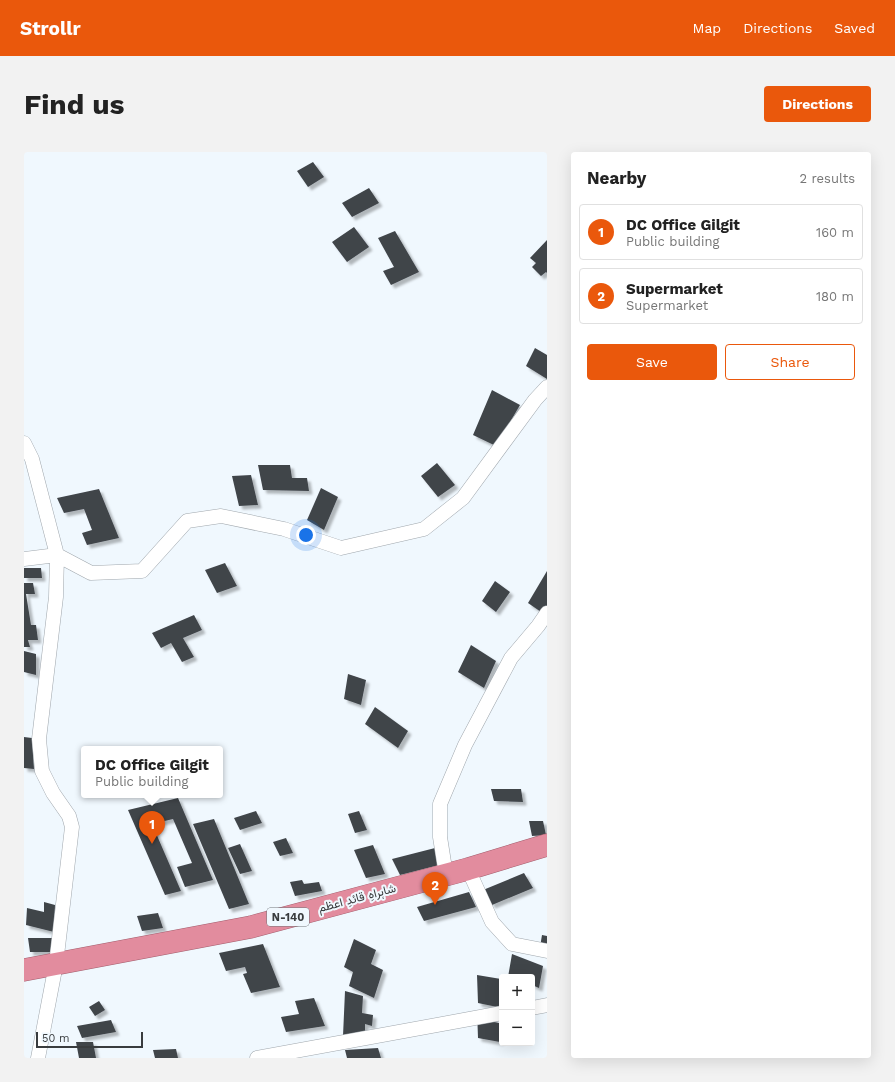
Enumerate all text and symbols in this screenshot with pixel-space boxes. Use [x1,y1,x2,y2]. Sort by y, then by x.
text: Strollr [20,17,81,40]
text: Map [693,20,721,36]
text: Directions [743,20,812,36]
text: Saved [834,20,875,36]
button: Directions [764,86,871,122]
text: Find us [24,88,124,121]
text: Nearby [587,168,646,188]
text: 2 results [800,171,855,186]
text: DC Office Gilgit [626,216,740,234]
text: 1 [598,225,604,240]
text: 160 m [816,225,854,240]
text: Public building [626,234,719,249]
text: Supermarket [626,280,723,298]
text: 2 [597,289,605,304]
text: 180 m [816,289,854,304]
text: Supermarket [626,298,708,313]
button: Save [587,344,717,380]
button: Share [725,344,855,380]
your location [296,525,316,545]
popup [81,746,223,798]
text: DC Office Gilgit [95,756,209,774]
text: Public building [95,774,189,789]
pin: 1 [139,811,165,844]
pin: 2 [422,872,448,905]
street label: شاہراہِ قائدِ اعظم [317,881,398,916]
road number: N-140 [267,908,309,926]
map controls [499,974,535,1046]
button: + [499,974,535,1010]
button: − [499,1010,535,1046]
scale bar [36,1030,143,1049]
text: 50 m [42,1032,69,1045]

